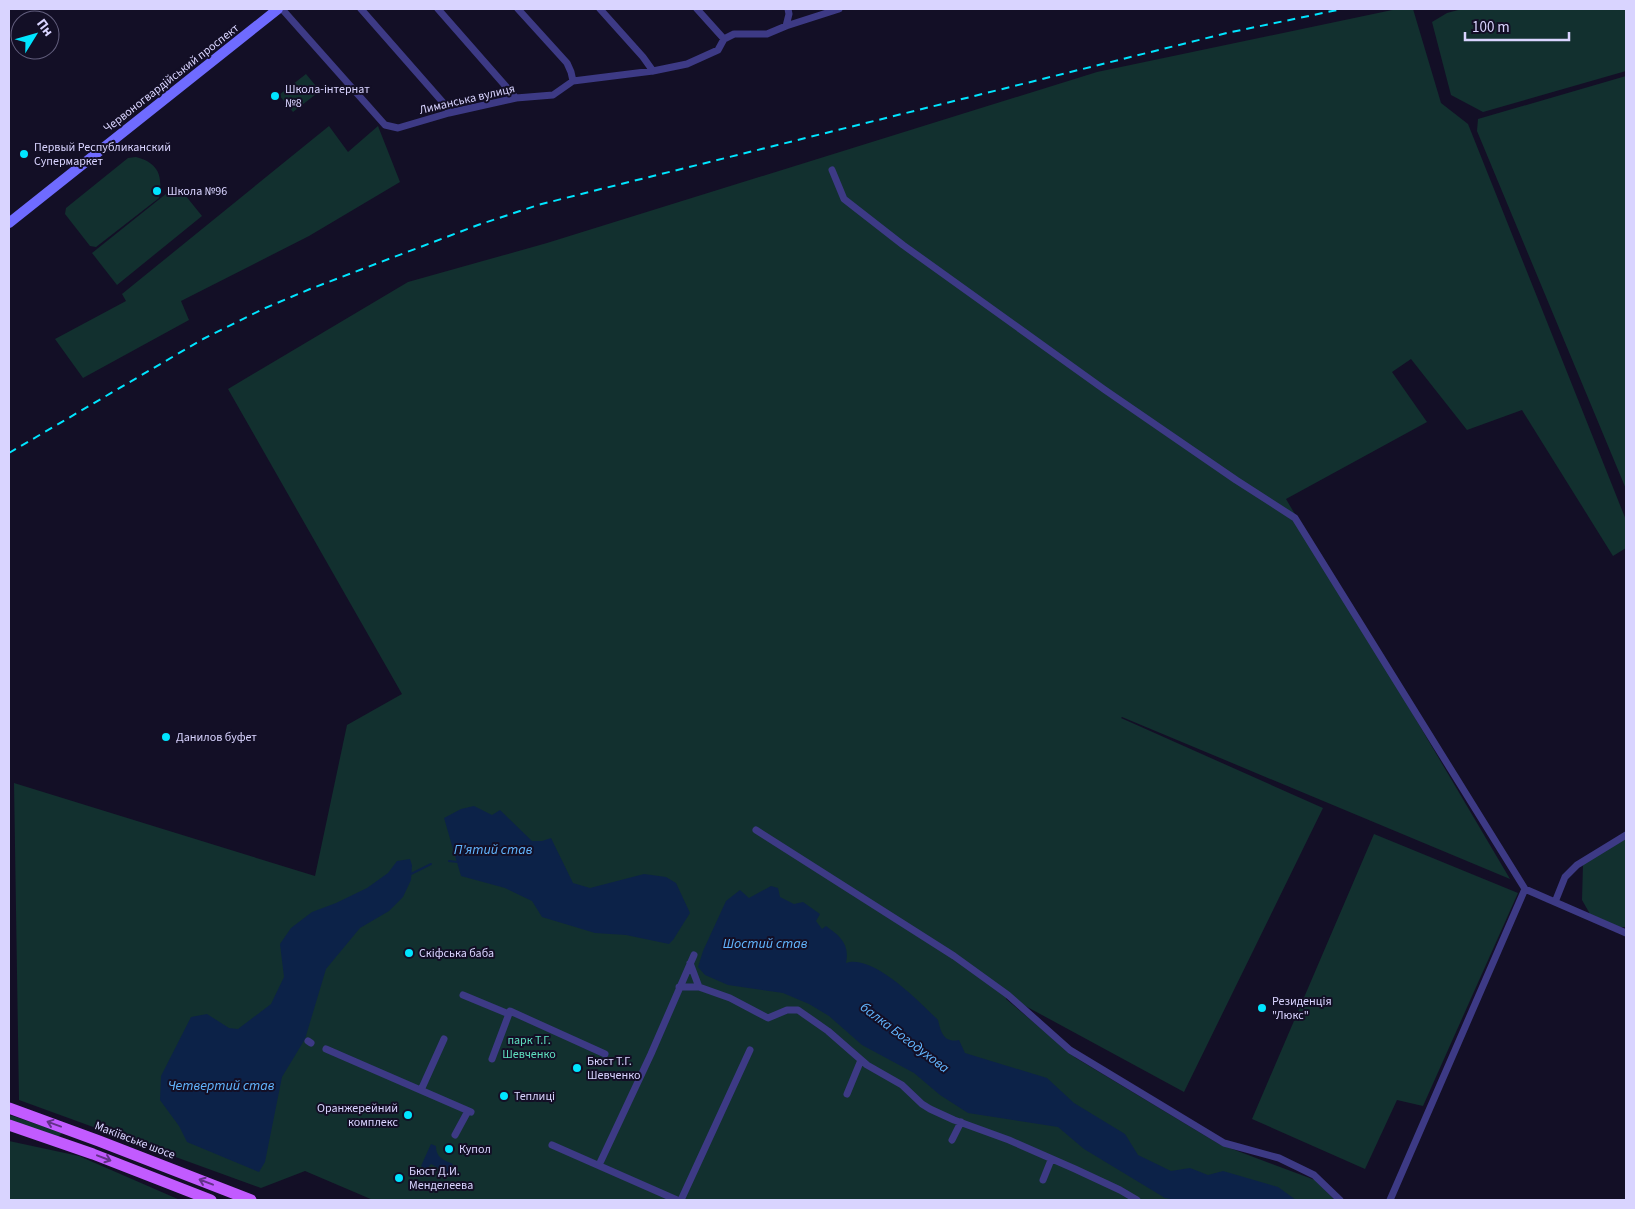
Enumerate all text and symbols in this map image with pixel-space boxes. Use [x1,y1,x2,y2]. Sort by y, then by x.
north arrow [10,10,60,60]
scale bar [1465,10,1569,42]
text: Пн [31,15,58,41]
text: 100 m [1472,17,1510,38]
street label: Червоногвардійський проспект [100,20,243,137]
street label: Лиманська вулиця [417,80,517,119]
place label: Школа-інтернат №8 [285,81,370,112]
marker: Школа-інтернат №8 [269,90,281,102]
place label: Первый Республиканский Супермаркет [34,139,171,170]
marker: Первый Республиканский Супермаркет [18,148,30,160]
place label: Школа №96 [167,183,227,200]
marker: Школа №96 [151,185,163,197]
place label: Данилов буфет [176,729,257,746]
marker: Данилов буфет [160,731,172,743]
water label: П'ятий став [454,840,533,860]
water label: Шостий став [723,934,808,954]
place label: Скіфська баба [419,945,494,962]
marker: Скіфська баба [403,947,415,959]
place label: Резиденція "Люкс" [1272,993,1332,1024]
water label: балка Богодухова [856,998,954,1078]
marker: Резиденція "Люкс" [1256,1002,1268,1014]
park label: парк Т.Г. Шевченко [502,1032,556,1063]
place label: Бюст Т.Г. Шевченко [587,1053,641,1084]
marker: Бюст Т.Г. Шевченко [571,1062,583,1074]
water label: Четвертий став [168,1076,275,1096]
place label: Теплиці [514,1088,555,1105]
marker: Теплиці [498,1090,510,1102]
place label: Оранжерейний комплекс [317,1100,399,1131]
marker: Оранжерейний комплекс [402,1109,414,1121]
street label: Макіївське шосе [92,1117,178,1164]
one-way arrow [47,1119,62,1128]
place label: Купол [459,1141,491,1158]
marker: Купол [443,1143,455,1155]
one-way arrow [97,1155,112,1164]
place label: Бюст Д.И. Менделеева [409,1163,473,1194]
marker: Бюст Д.И. Менделеева [393,1172,405,1184]
one-way arrow [198,1177,214,1186]

